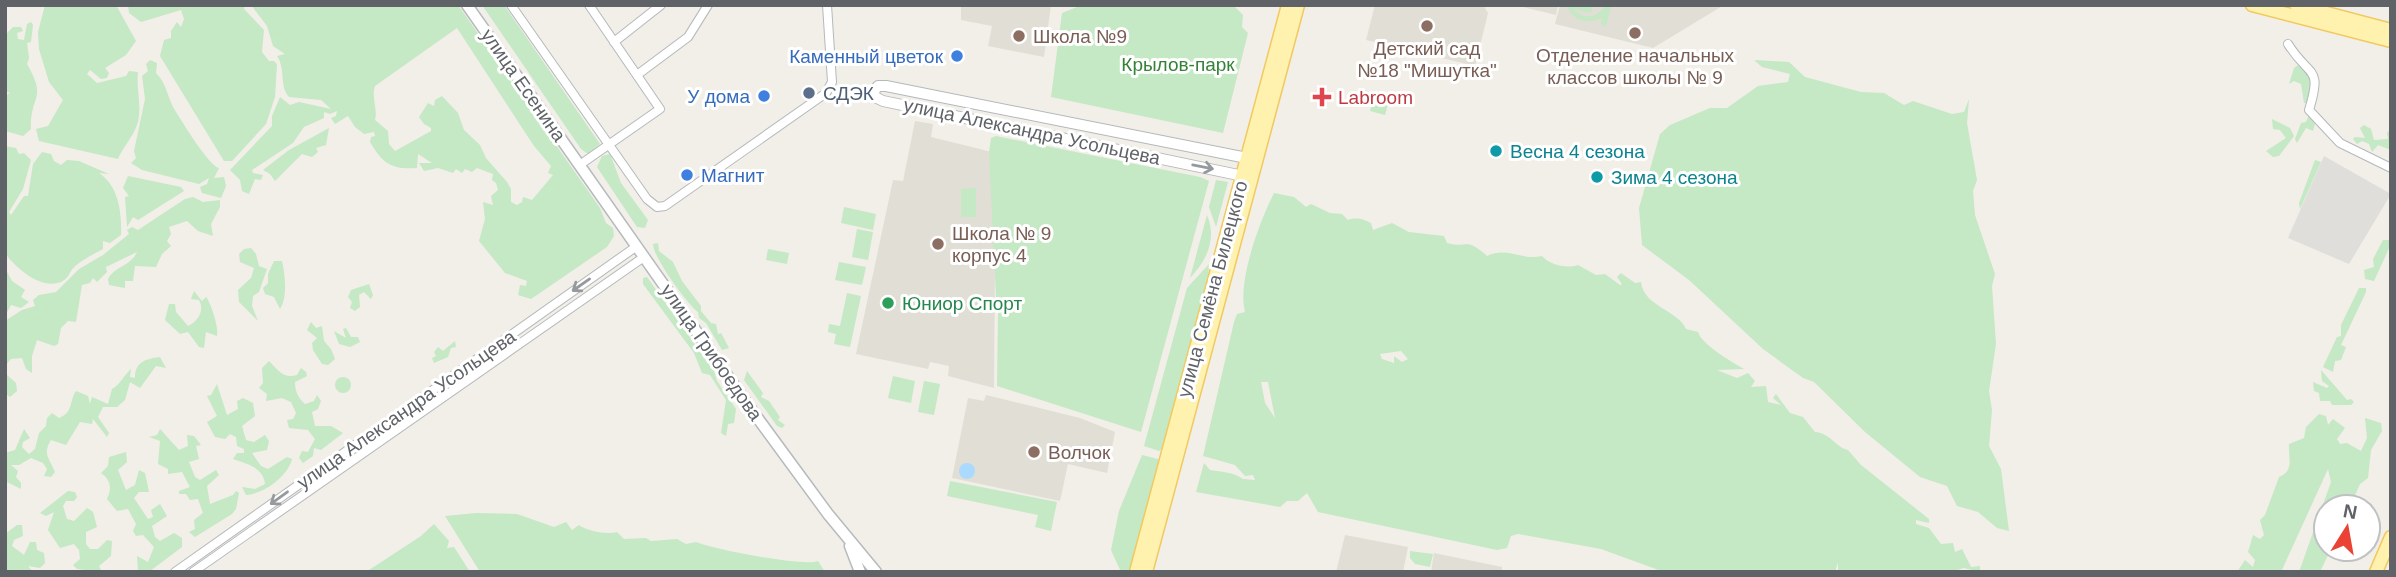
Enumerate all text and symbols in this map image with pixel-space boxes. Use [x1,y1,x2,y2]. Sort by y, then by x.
marker: Детский сад №18 "Мишутка" [1419,18,1435,34]
street label: улица Есенина [477,25,570,146]
marker: Отделение начальных классов школы № 9 [1627,25,1643,41]
place label: Школа №9 [1033,26,1127,47]
marker: Школа №9 [1011,28,1027,44]
place label: Детский сад №18 "Мишутка" [1357,38,1497,81]
place label: Отделение начальных классов школы № 9 [1536,45,1735,88]
place label: Каменный цветок [789,46,944,67]
marker: Каменный цветок [949,48,965,64]
park label: Крылов-парк [1121,54,1235,75]
place label: СДЭК [823,83,874,104]
marker: СДЭК [801,85,817,101]
place label: У дома [687,86,750,107]
marker: Labroom [1312,87,1332,107]
place label: Labroom [1338,87,1413,108]
marker: У дома [756,88,772,104]
street label: улица Александра Усольцева [902,94,1163,169]
place label: Весна 4 сезона [1510,141,1645,162]
marker: Весна 4 сезона [1488,143,1504,159]
one-way arrow [1191,160,1214,174]
place label: Магнит [701,165,765,186]
marker: Магнит [679,167,695,183]
place label: Зима 4 сезона [1611,167,1738,188]
marker: Зима 4 сезона [1589,169,1605,185]
street label: улица Семёна Билецкого [1173,178,1252,400]
place label: Школа № 9 корпус 4 [952,223,1051,266]
marker: Школа № 9 корпус 4 [930,236,946,252]
one-way arrow [572,278,591,292]
street label: улица Грибоедова [657,280,767,425]
place label: Юниор Спорт [902,293,1022,314]
marker: Юниор Спорт [880,295,896,311]
street label: улица Александра Усольцева [293,325,520,493]
place label: Волчок [1048,442,1111,463]
marker: Волчок [1026,444,1042,460]
one-way arrow [270,490,289,505]
north arrow [2312,493,2382,563]
text: N [2341,500,2359,523]

